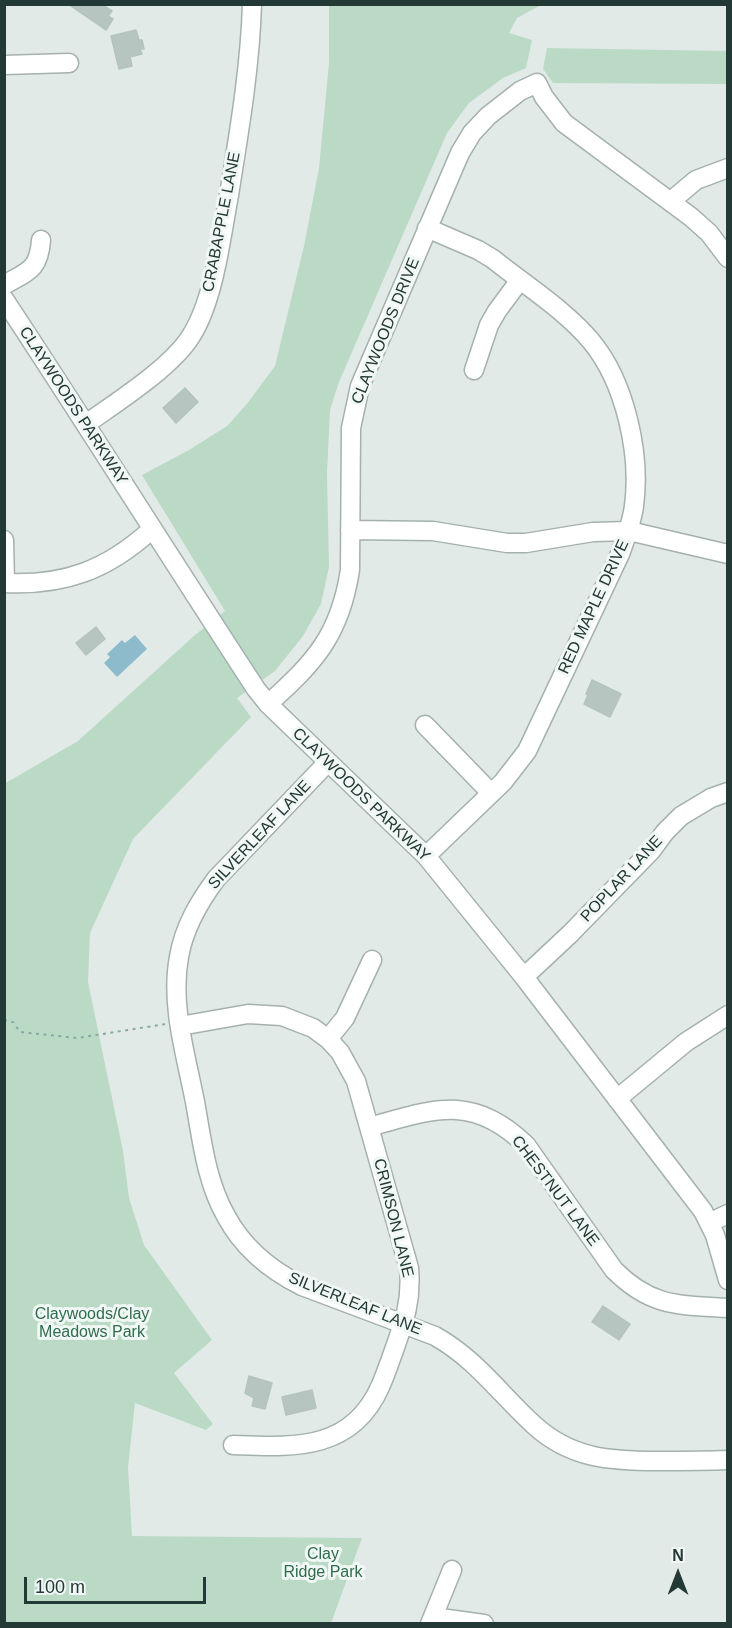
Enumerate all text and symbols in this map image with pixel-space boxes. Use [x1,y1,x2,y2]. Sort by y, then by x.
street label: CRABAPPLE LANE [199,150,245,294]
street label: CLAYWOODS DRIVE [348,255,424,407]
street label: CLAYWOODS PARKWAY [15,323,131,489]
street label: RED MAPLE DRIVE [554,537,634,677]
street label: CLAYWOODS PARKWAY [288,724,434,866]
street label: SILVERLEAF LANE [205,777,315,893]
street label: POPLAR LANE [577,832,667,926]
street label: CHESTNUT LANE [507,1132,603,1250]
street label: CRIMSON LANE [369,1157,417,1279]
street label: SILVERLEAF LANE [286,1269,424,1339]
park label: Claywoods/Clay Meadows Park [35,1305,149,1343]
north arrow [648,1544,708,1604]
park label: Clay Ridge Park [283,1545,363,1583]
text: N [672,1547,684,1564]
scale bar [27,1565,208,1603]
text: 100 m [35,1577,85,1597]

